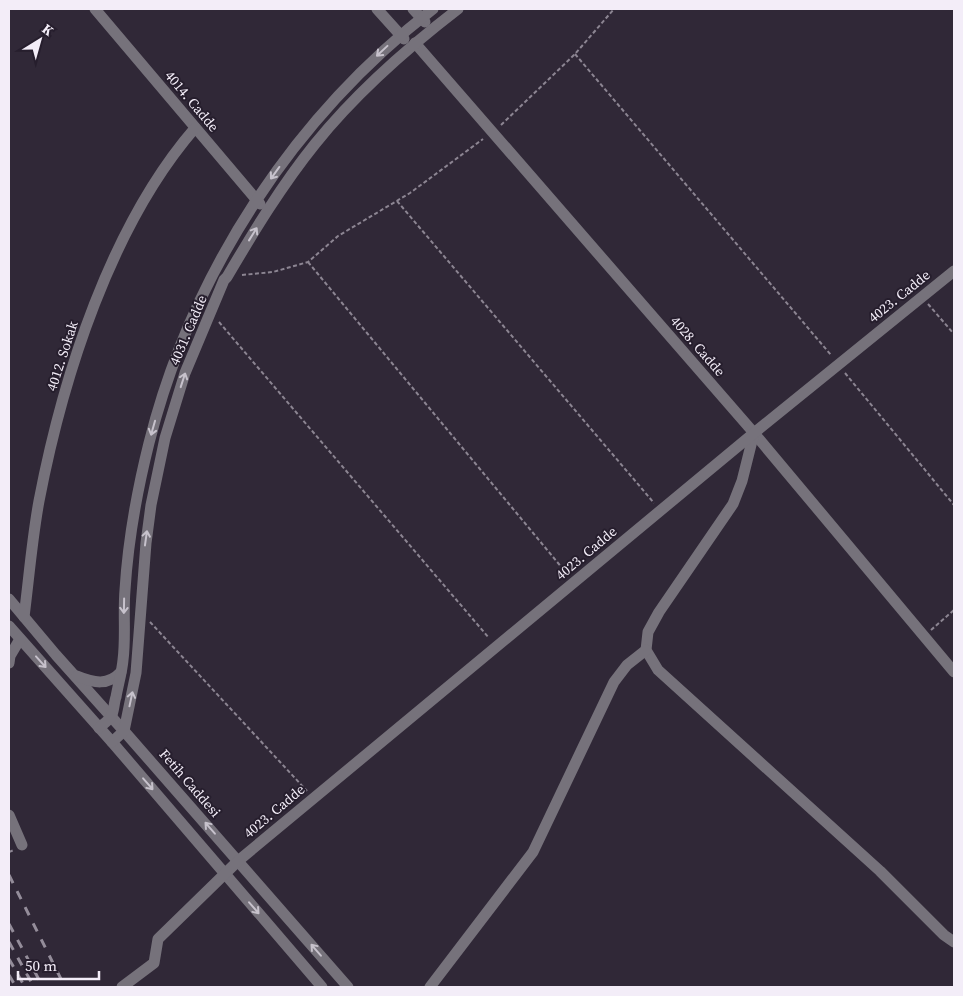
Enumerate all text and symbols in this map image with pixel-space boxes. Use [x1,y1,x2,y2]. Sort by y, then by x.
north arrow [15,15,65,65]
text: K [38,19,58,41]
one-way arrow [376,45,389,57]
street label: 4014. Cadde [160,66,224,136]
one-way arrow [270,166,280,180]
one-way arrow [248,228,258,242]
street label: 4023. Cadde [864,265,934,327]
street label: 4031. Cadde [164,292,212,368]
street label: 4028. Cadde [666,311,730,381]
street label: 4012. Sokak [41,318,83,394]
one-way arrow [179,372,189,388]
one-way arrow [148,420,157,436]
street label: 4023. Cadde [551,521,621,585]
one-way arrow [142,530,152,546]
one-way arrow [119,598,129,614]
one-way arrow [35,656,47,669]
one-way arrow [126,692,136,708]
street label: Fetih Caddesi [155,745,225,821]
one-way arrow [142,778,154,791]
street label: 4023. Cadde [239,779,309,843]
one-way arrow [204,821,215,834]
one-way arrow [248,901,260,914]
one-way arrow [311,944,322,957]
scale bar [18,948,99,980]
text: 50 m [25,955,57,976]

